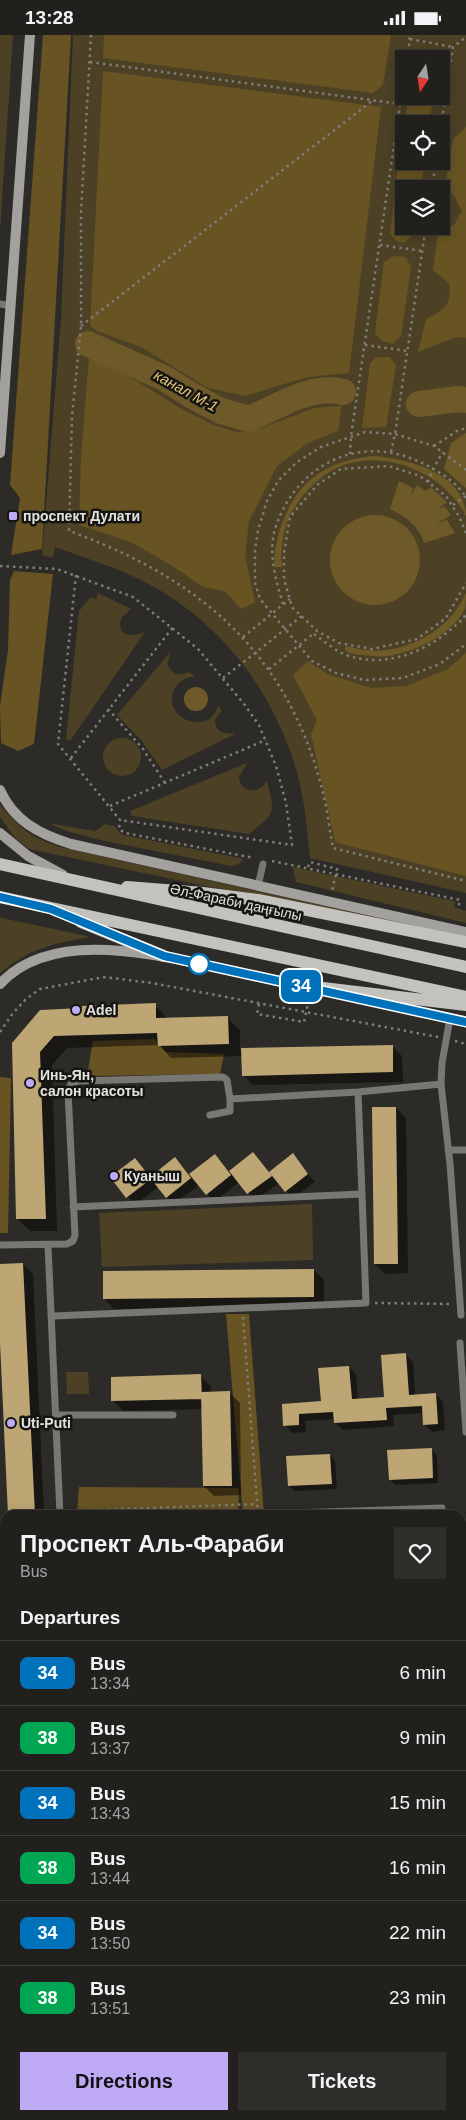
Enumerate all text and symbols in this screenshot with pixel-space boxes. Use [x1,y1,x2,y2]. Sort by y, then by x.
text: 13:28 [25,7,74,28]
north arrow [395,50,450,105]
map controls [395,50,450,235]
button: locate [395,115,450,170]
button: layers [395,180,450,235]
water label: канал М-1 [151,366,221,415]
place label: проспект Дулати [23,508,140,524]
marker: проспект Дулати [7,510,19,522]
street label: Әл-Фараби даңғылы [169,880,303,924]
unlabelled marker [188,953,210,975]
line badge: 34 [278,970,324,1002]
text: 34 [291,976,311,996]
place label: Adel [86,1002,116,1018]
marker: Adel [70,1004,82,1016]
place label: Инь-Ян, салон красоты [40,1067,144,1099]
marker: Инь-Ян, салон красоты [24,1077,36,1089]
place label: Куаныш [124,1168,180,1184]
marker: Куаныш [108,1170,120,1182]
place label: Uti-Puti [21,1415,71,1431]
marker: Uti-Puti [5,1417,17,1429]
button: heart [394,1527,446,1579]
text: Проспект Аль-Фараби [20,1530,285,1557]
text: Bus [20,1563,48,1580]
text: Departures [20,1607,120,1628]
text: Bus [90,1653,126,1674]
text: 6 min [400,1662,446,1683]
text: 34 [37,1663,58,1683]
text: 13:34 [90,1675,130,1692]
text: Bus [90,1718,126,1739]
text: 9 min [400,1727,446,1748]
text: 38 [37,1728,58,1748]
text: 13:37 [90,1740,130,1757]
text: Bus [90,1783,126,1804]
text: 15 min [389,1792,446,1813]
text: 34 [37,1793,58,1813]
text: 13:43 [90,1805,130,1822]
text: Bus [90,1848,126,1869]
text: 16 min [389,1857,446,1878]
text: 38 [37,1858,58,1878]
text: 13:44 [90,1870,130,1887]
text: Bus [90,1913,126,1934]
text: 22 min [389,1922,446,1943]
text: 34 [37,1923,58,1943]
text: 13:50 [90,1935,130,1952]
text: Bus [90,1978,126,1999]
text: 23 min [389,1987,446,2008]
text: 38 [37,1988,58,2008]
text: 13:51 [90,2000,130,2017]
button: Directions [20,2052,228,2110]
button: Tickets [238,2052,446,2110]

